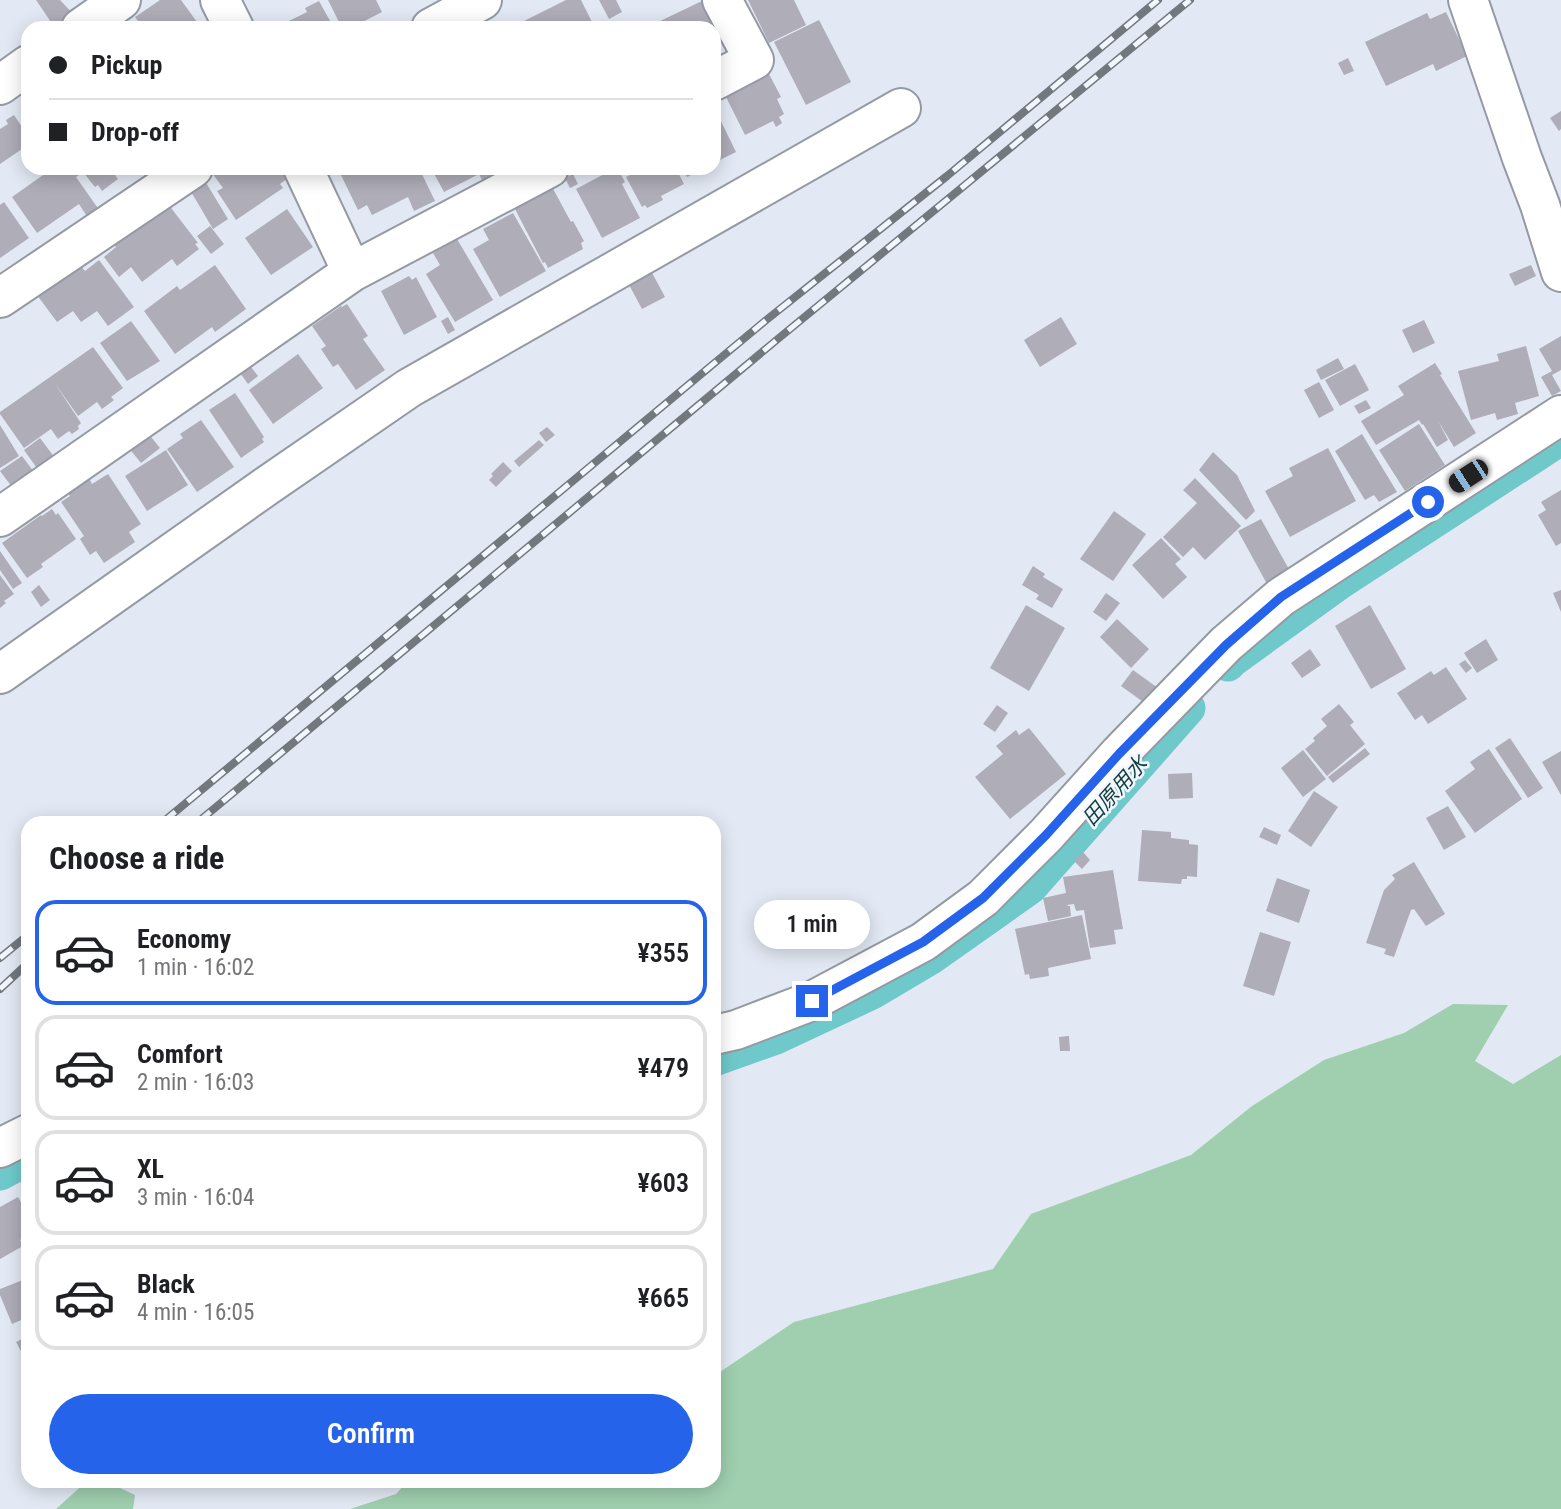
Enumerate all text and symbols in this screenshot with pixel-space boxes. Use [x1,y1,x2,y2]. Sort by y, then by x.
text: Pickup [91,50,162,80]
text: Drop-off [91,117,179,147]
car [1445,456,1492,496]
route start [1412,486,1444,518]
water label: 田原用水 [1078,750,1153,830]
text: Choose a ride [49,839,224,877]
callout: 1 min [754,900,870,948]
text: 1 min [787,911,837,938]
icon: car [53,921,116,984]
text: Economy [137,924,231,954]
text: ¥355 [637,938,689,968]
text: 1 min · 16:02 [137,954,254,981]
route end [796,985,828,1017]
icon: car [53,1036,116,1099]
text: Comfort [137,1039,223,1069]
text: ¥479 [637,1053,689,1083]
text: 2 min · 16:03 [137,1069,254,1096]
icon: car [53,1151,116,1214]
text: XL [137,1154,164,1184]
text: ¥603 [637,1168,689,1198]
text: 3 min · 16:04 [137,1184,254,1211]
icon: car [53,1266,116,1329]
text: Black [137,1269,195,1299]
text: ¥665 [637,1283,689,1313]
text: 4 min · 16:05 [137,1299,254,1326]
button: Confirm [49,1394,693,1474]

